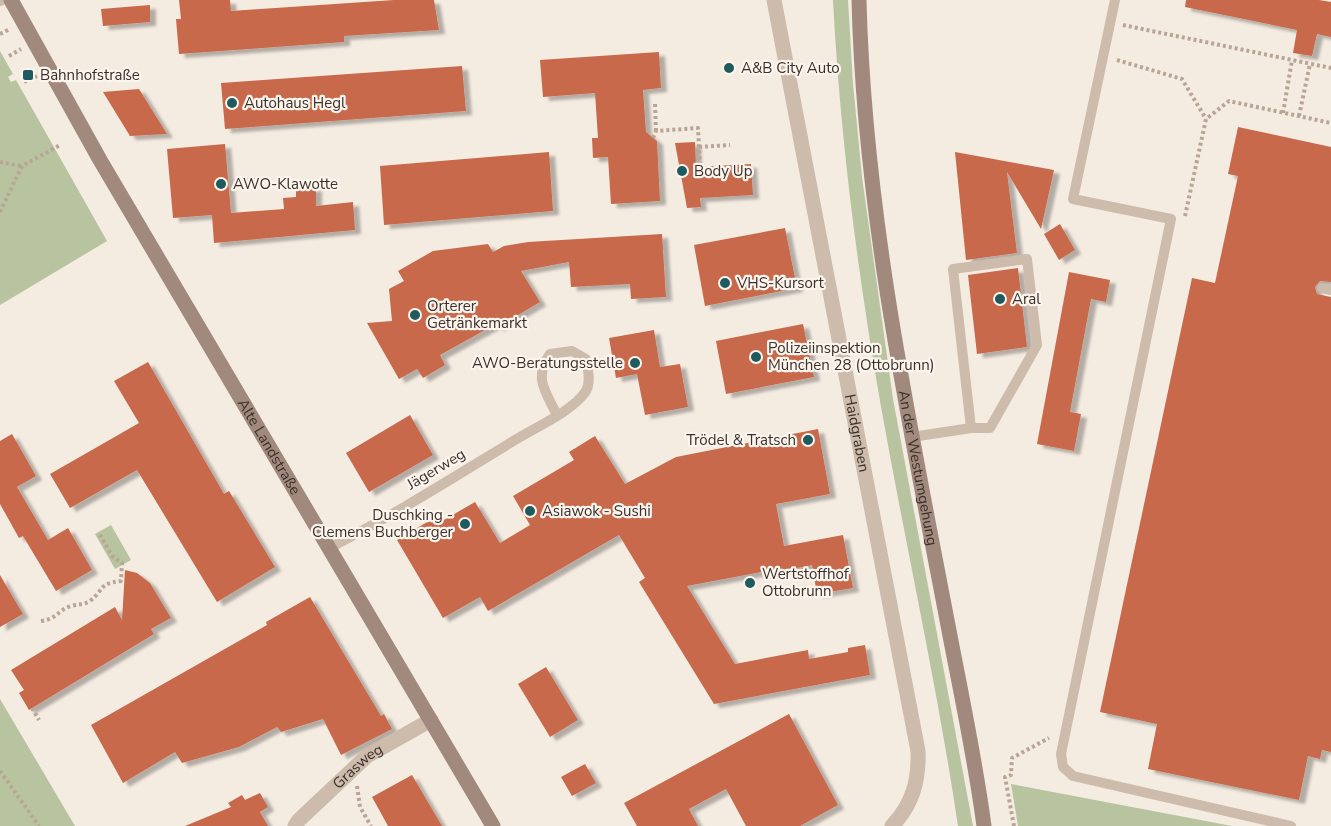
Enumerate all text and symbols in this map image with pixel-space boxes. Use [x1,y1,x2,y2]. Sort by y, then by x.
place label: A&B City Auto [741,58,840,78]
marker: A&B City Auto [722,61,736,75]
place label: Bahnhofstraße [40,65,140,85]
marker: Bahnhofstraße [21,68,35,82]
place label: Autohaus Hegl [244,93,346,113]
marker: Autohaus Hegl [225,96,239,110]
place label: Body Up [694,161,753,181]
marker: Body Up [675,164,689,178]
place label: AWO-Klawotte [233,174,338,194]
marker: AWO-Klawotte [214,177,228,191]
place label: VHS-Kursort [736,273,825,293]
marker: VHS-Kursort [718,276,732,290]
place label: Aral [1012,289,1041,309]
marker: Aral [993,292,1007,306]
place label: Orterer Getränkemarkt [427,296,528,333]
marker: Orterer Getränkemarkt [408,308,422,322]
place label: Polizeiinspektion München 28 (Ottobrunn) [768,338,934,375]
marker: Polizeiinspektion München 28 (Ottobrunn) [749,350,763,364]
place label: AWO-Beratungsstelle [472,353,623,373]
marker: AWO-Beratungsstelle [628,356,642,370]
street label: An der Westumgehung [894,389,942,547]
street label: Haidgraben [840,392,874,474]
street label: Alte Landstraße [233,395,305,499]
place label: Trödel & Tratsch [686,430,796,450]
marker: Trödel & Tratsch [801,433,815,447]
street label: Jägerweg [402,444,469,495]
place label: Asiawok - Sushi [542,501,651,521]
marker: Asiawok - Sushi [523,504,537,518]
place label: Duschking - Clemens Buchberger [312,505,454,542]
marker: Duschking - Clemens Buchberger [458,517,472,531]
place label: Wertstoffhof Ottobrunn [762,564,850,601]
marker: Wertstoffhof Ottobrunn [743,576,757,590]
street label: Grasweg [328,739,386,793]

